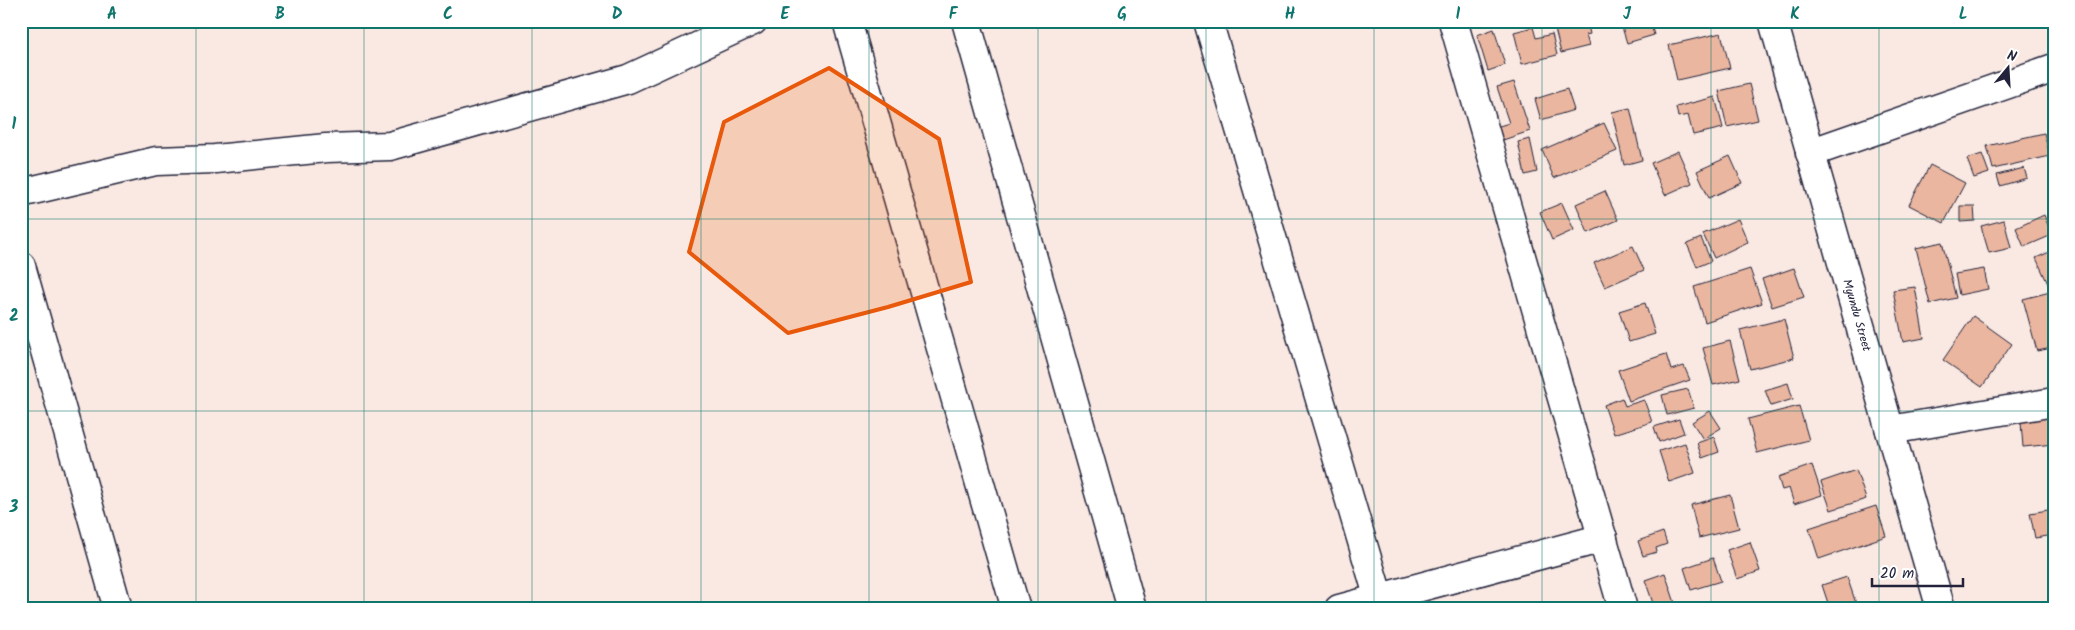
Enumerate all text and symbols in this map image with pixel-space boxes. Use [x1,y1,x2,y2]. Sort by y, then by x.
text: A [107,2,117,27]
text: B [275,2,285,27]
text: C [443,2,453,27]
text: D [612,2,623,27]
text: E [781,2,791,27]
text: F [949,2,959,27]
text: G [1117,2,1127,27]
text: H [1285,2,1295,27]
text: I [1456,2,1461,27]
text: J [1623,2,1632,27]
text: K [1790,2,1800,27]
text: L [1959,2,1967,27]
north arrow [1982,42,2032,92]
text: N [2004,45,2019,68]
text: 1 [12,112,17,137]
street label: Myundu Street [1838,277,1877,354]
text: 2 [9,304,19,329]
text: 3 [9,495,19,520]
scale bar [1872,555,1964,587]
text: 20 m [1880,562,1914,586]

